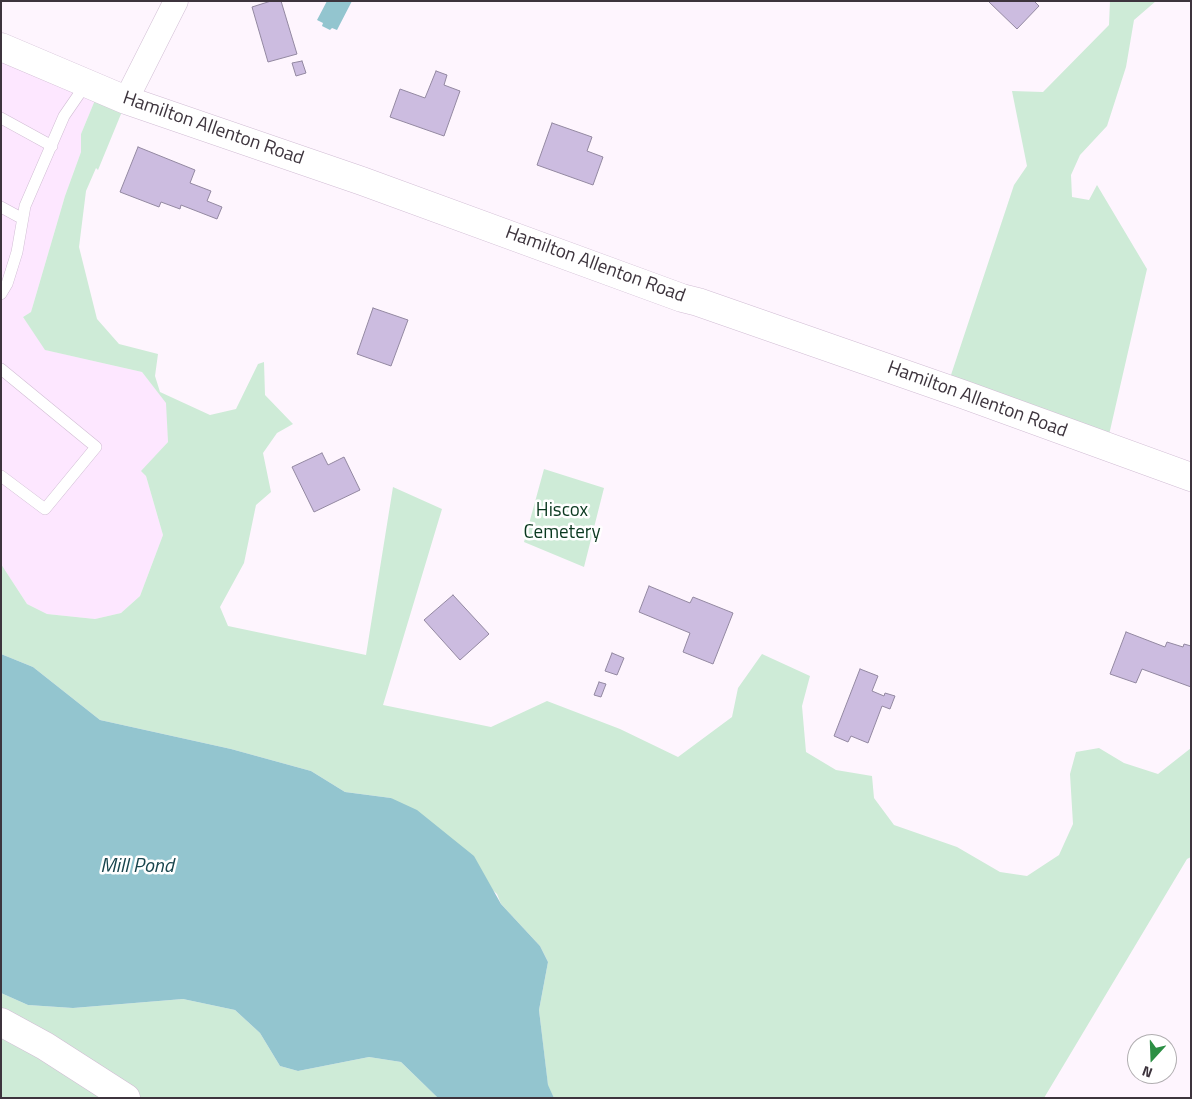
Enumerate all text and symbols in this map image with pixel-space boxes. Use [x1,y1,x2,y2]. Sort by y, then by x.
street label: Hamilton Allenton Road [120,87,306,171]
street label: Hamilton Allenton Road [502,222,688,308]
street label: Hamilton Allenton Road [884,357,1070,443]
park label: Hiscox Cemetery [523,500,601,544]
water label: Mill Pond [100,855,174,879]
north arrow [1127,1034,1177,1084]
text: N [1139,1061,1155,1084]

